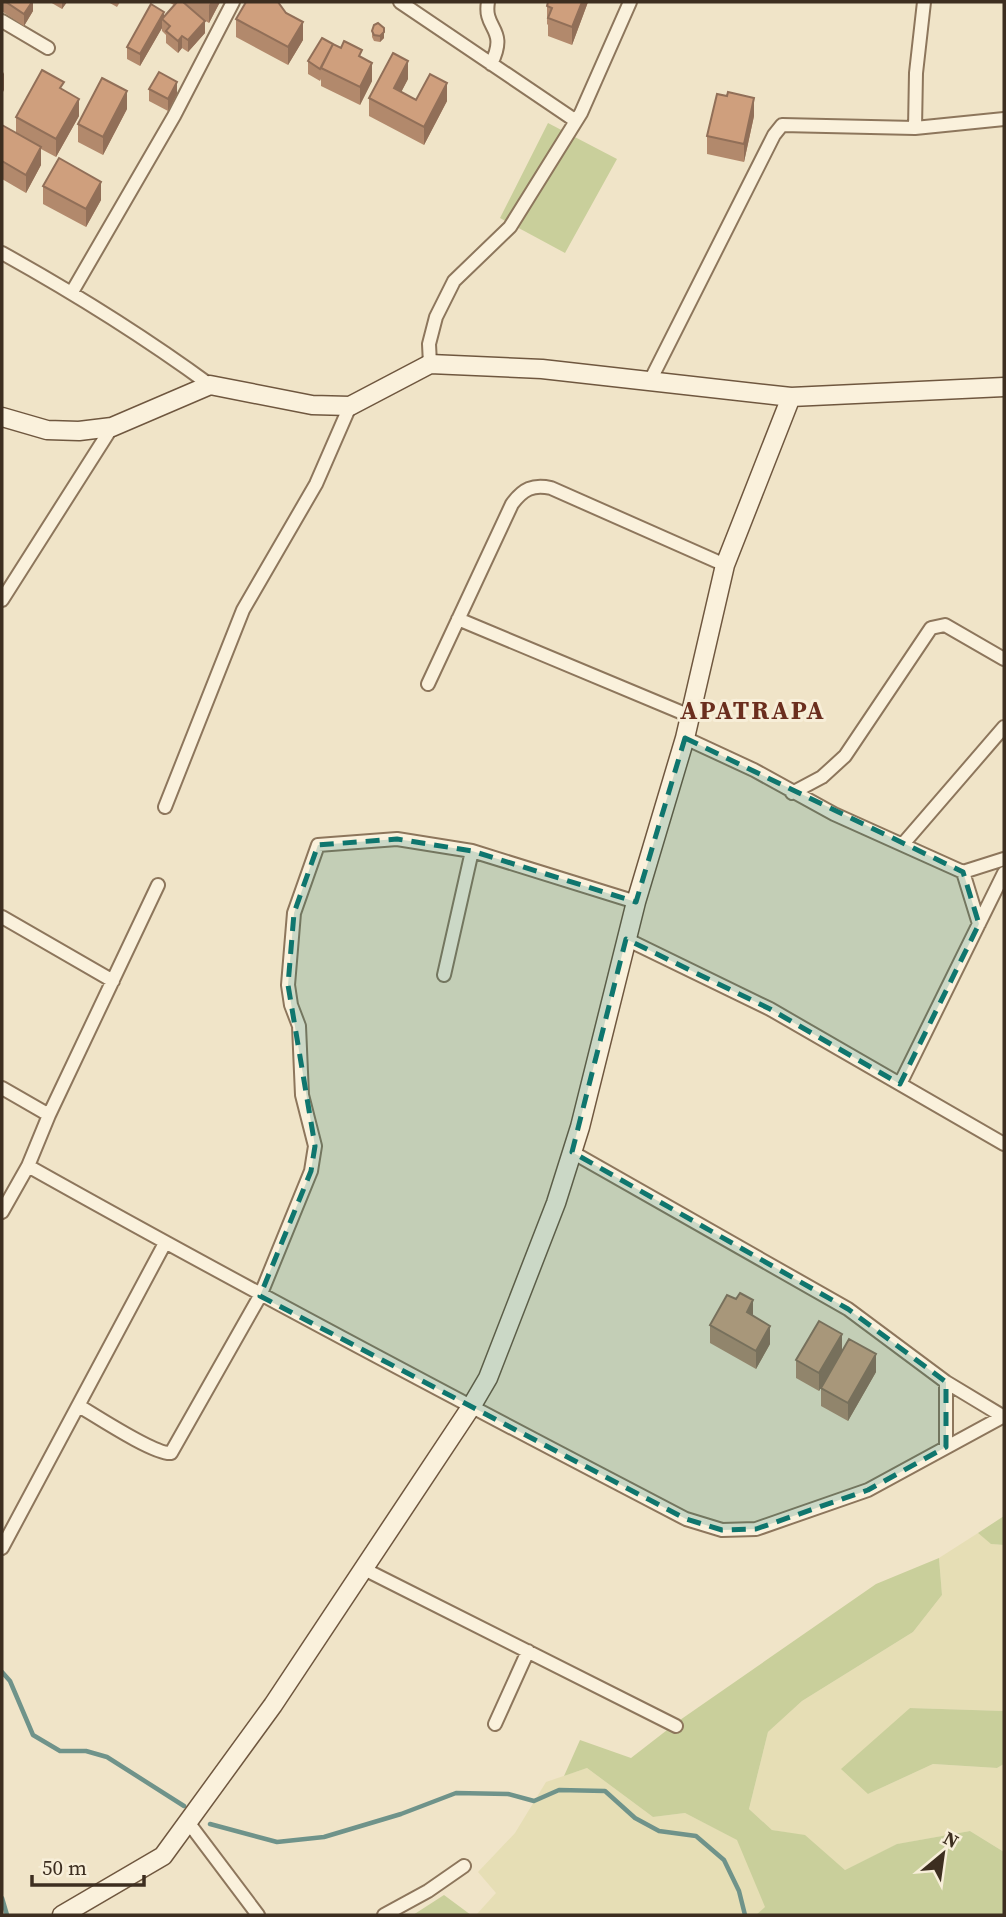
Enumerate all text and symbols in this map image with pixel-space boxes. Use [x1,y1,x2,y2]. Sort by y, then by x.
district label: APATRAPA [680,692,826,728]
north arrow [908,1819,978,1889]
text: N [939,1824,964,1854]
scale bar [32,1843,144,1887]
text: 50 m [42,1853,87,1882]

